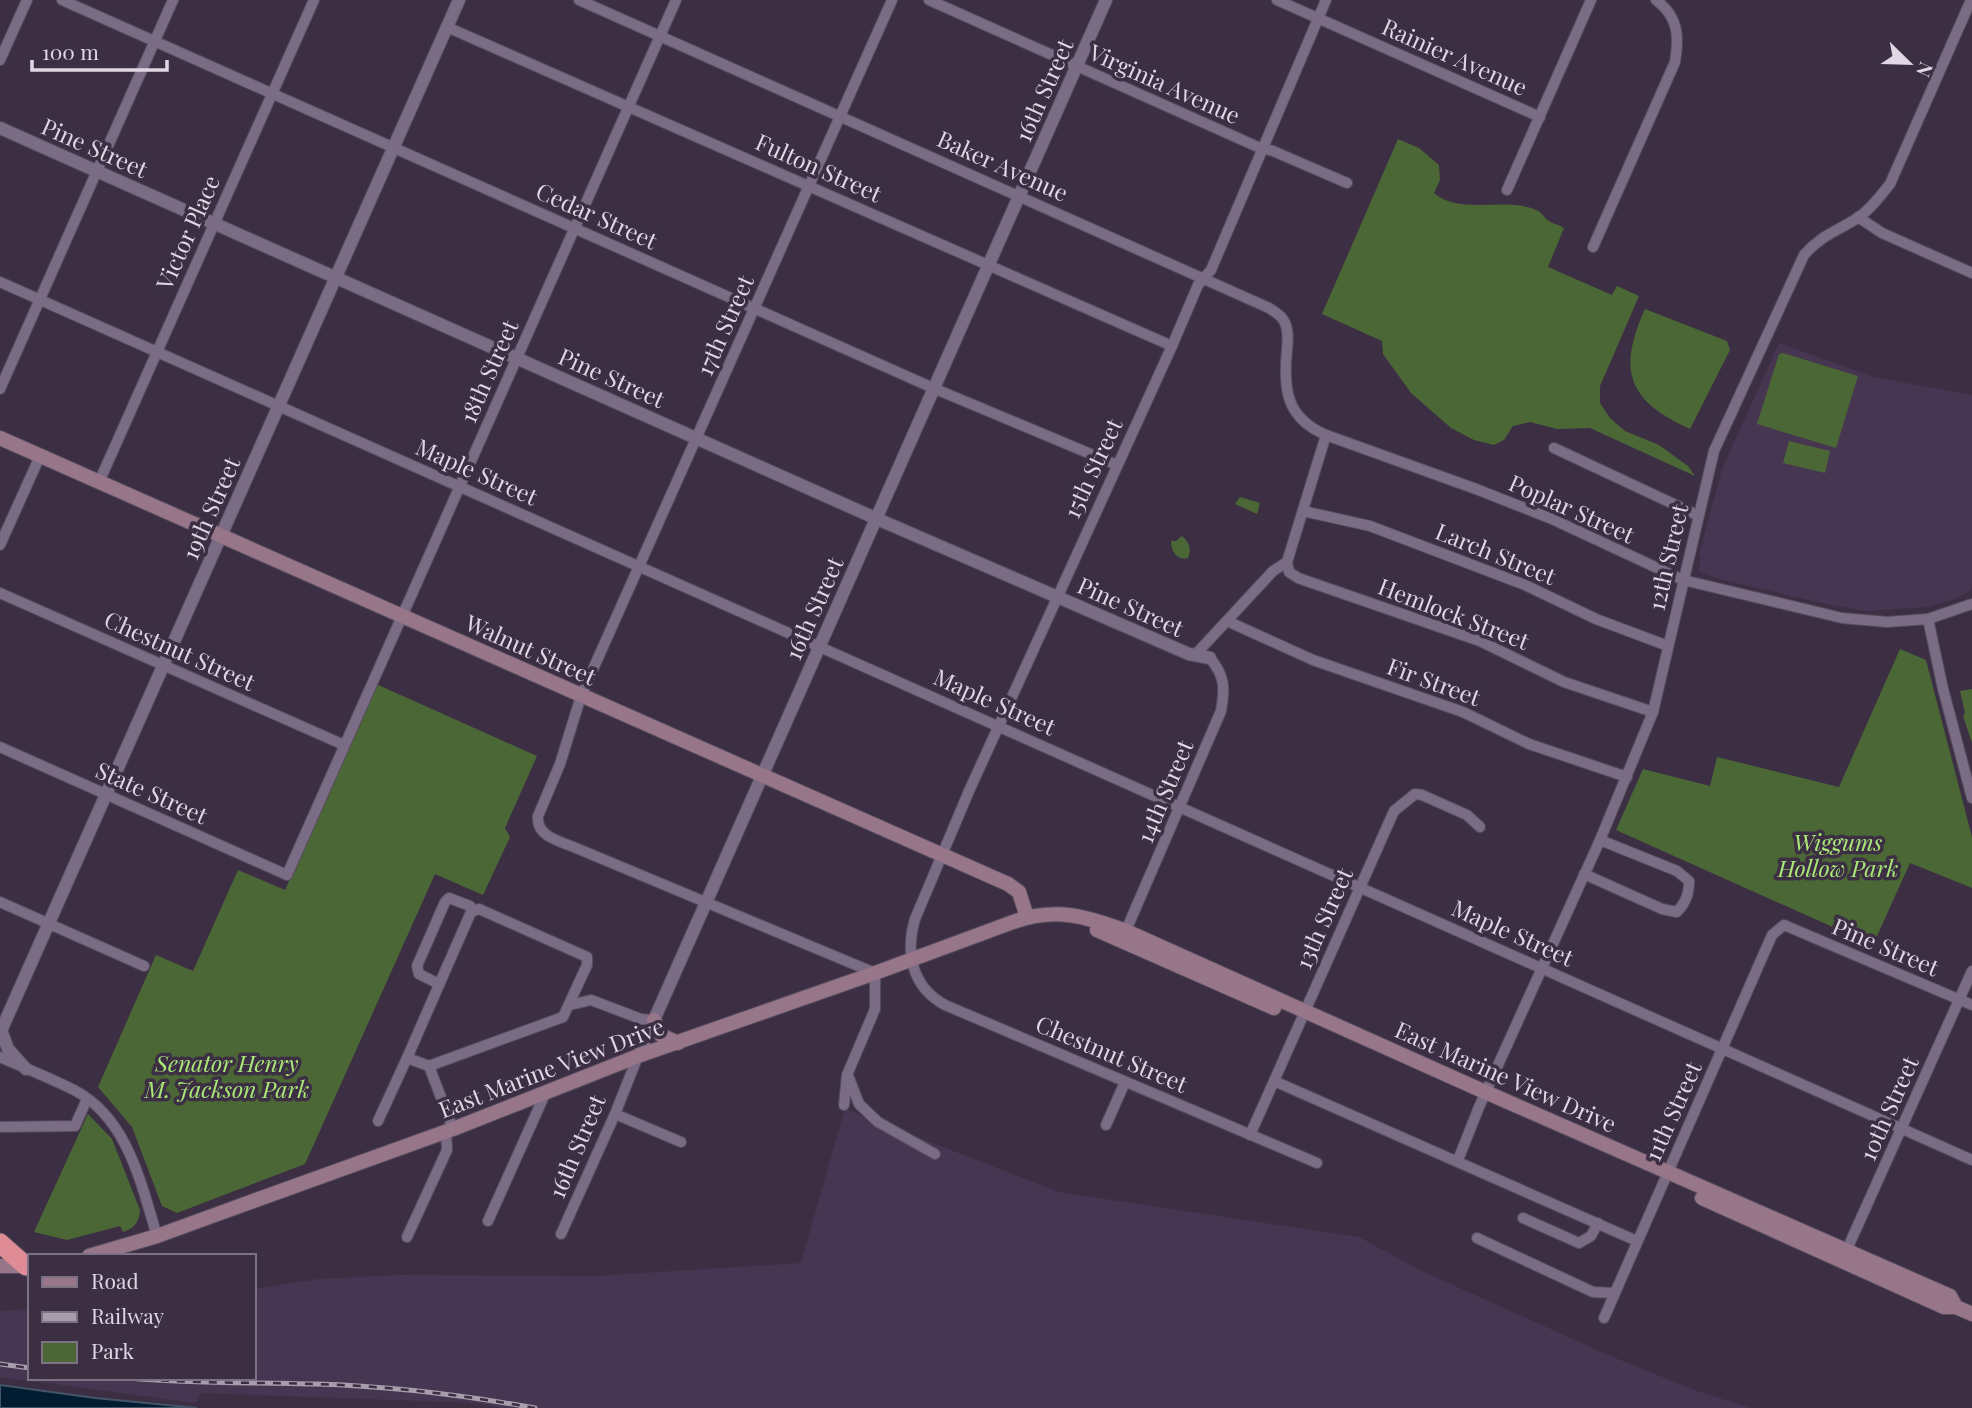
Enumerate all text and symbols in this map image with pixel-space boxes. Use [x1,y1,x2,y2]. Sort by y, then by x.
street label: Rainier Avenue [1378,10,1532,102]
scale bar [32,28,166,72]
north arrow [1874,28,1944,98]
street label: 16th Street [1007,33,1080,146]
street label: Virginia Avenue [1084,35,1245,130]
text: 100 m [42,37,99,65]
text: N [1911,59,1940,82]
street label: Pine Street [37,110,154,184]
street label: Baker Avenue [933,122,1073,208]
street label: Fulton Street [751,125,888,209]
street label: Victor Place [148,170,226,295]
street label: Cedar Street [532,175,663,256]
street label: 17th Street [688,269,760,380]
street label: 18th Street [452,314,525,427]
street label: Pine Street [554,340,671,414]
street label: 15th Street [1055,412,1129,523]
street label: Maple Street [411,430,544,512]
street label: 19th Street [174,451,247,564]
street label: Poplar Street [1504,466,1640,550]
street label: 12th Street [1640,500,1695,613]
street label: Larch Street [1431,515,1561,591]
street label: 16th Street [777,551,850,664]
street label: Pine Street [1073,569,1190,643]
street label: Hemlock Street [1374,570,1535,656]
street label: Chestnut Street [100,603,261,697]
street label: Walnut Street [460,606,602,692]
street label: Fir Street [1383,650,1486,712]
street label: Maple Street [929,660,1062,742]
street label: 14th Street [1128,734,1200,847]
street label: State Street [91,754,214,831]
park label: Wiggums Hollow Park [1777,826,1898,883]
street label: 13th Street [1287,862,1359,973]
street label: Maple Street [1447,891,1580,973]
street label: Pine Street [1828,910,1945,983]
street label: Chestnut Street [1031,1007,1193,1099]
street label: East Marine View Drive [434,1010,668,1124]
street label: East Marine View Drive [1390,1013,1622,1139]
park label: Senator Henry M. Jackson Park [144,1047,309,1104]
street label: 10th Street [1851,1050,1925,1165]
street label: 11th Street [1636,1055,1708,1166]
street label: 16th Street [540,1089,612,1202]
legend [28,1254,256,1380]
text: Road [91,1266,139,1294]
text: Railway [91,1301,165,1329]
text: Park [91,1336,135,1364]

